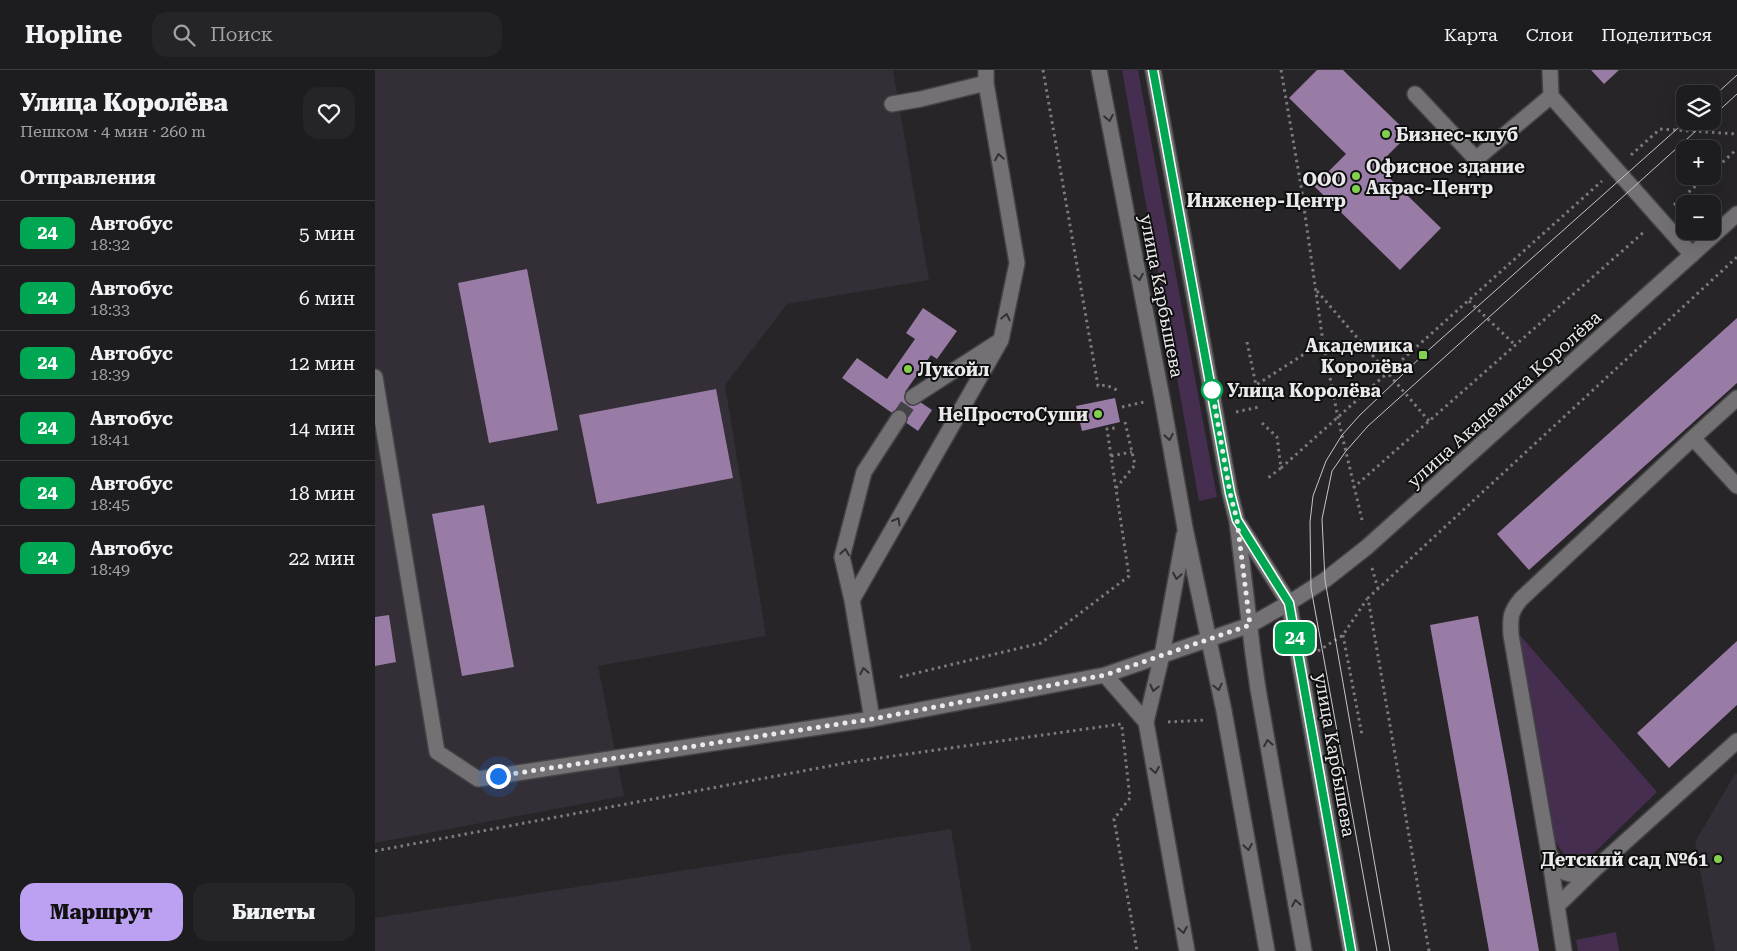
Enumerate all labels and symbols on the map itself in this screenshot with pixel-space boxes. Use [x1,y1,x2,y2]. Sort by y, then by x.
one-way arrow [1103,113,1113,122]
place label: Бизнес-клуб [1396,124,1518,145]
marker: Бизнес-клуб [1380,128,1392,140]
one-way arrow [994,153,1004,162]
place label: Офисное здание Акрас-Центр [1366,156,1525,198]
place label: ООО Инженер-Центр [1186,169,1346,211]
marker: Офисное здание Акрас-Центр [1350,170,1362,182]
marker: ООО Инженер-Центр [1350,183,1362,195]
street label: улица Карбышева [1136,213,1188,380]
one-way arrow [1134,273,1144,282]
street label: улица Академика Королёва [1403,306,1605,492]
one-way arrow [1000,313,1010,321]
place label: Академика Королёва [1305,335,1413,377]
marker: Академика Королёва [1417,349,1429,361]
place label: Лукойл [918,359,989,380]
marker: Лукойл [902,363,914,375]
marker: Улица Королёва [1201,379,1223,401]
place label: Улица Королёва [1227,380,1382,401]
place label: НеПростоСуши [938,404,1088,425]
marker: НеПростоСуши [1092,408,1104,420]
one-way arrow [1164,433,1174,442]
one-way arrow [890,518,900,527]
one-way arrow [839,548,849,557]
one-way arrow [1172,572,1182,581]
line badge: 24 [1273,622,1317,654]
one-way arrow [859,666,869,675]
street label: улица Карбышева [1310,672,1360,839]
one-way arrow [1213,682,1223,691]
one-way arrow [1149,684,1160,693]
one-way arrow [1263,739,1273,747]
your location [486,764,511,789]
one-way arrow [1149,766,1159,775]
one-way arrow [1242,842,1252,851]
place label: Детский сад №61 [1541,849,1708,870]
marker: Детский сад №61 [1712,853,1724,865]
one-way arrow [1291,899,1302,907]
one-way arrow [1177,926,1187,935]

